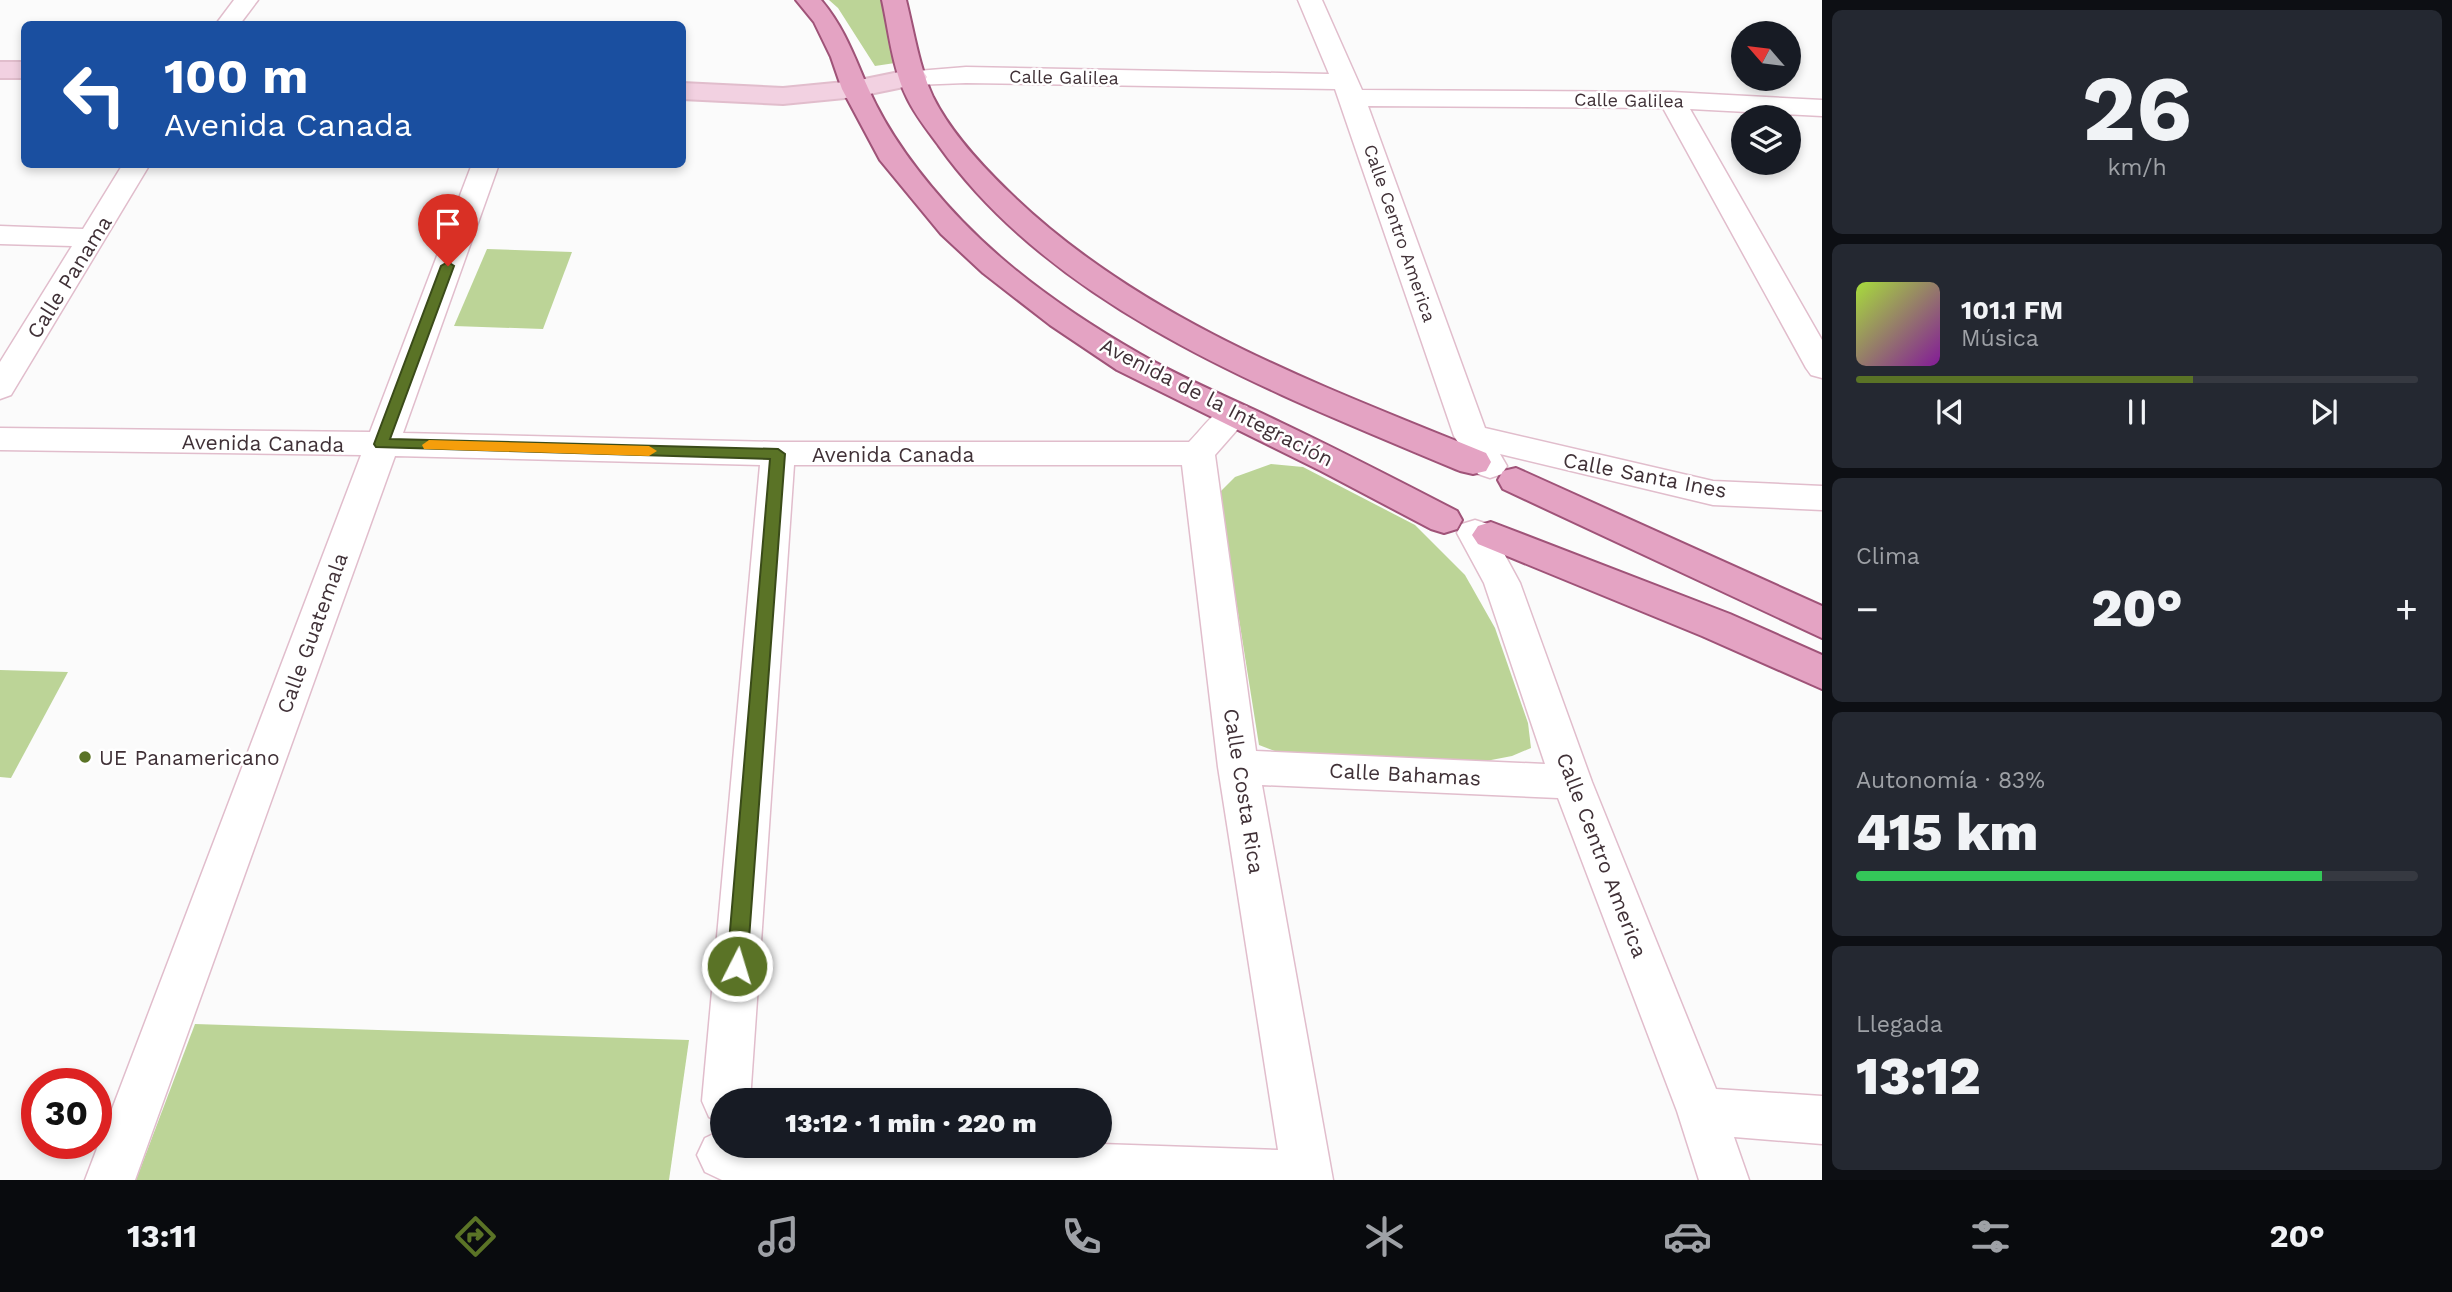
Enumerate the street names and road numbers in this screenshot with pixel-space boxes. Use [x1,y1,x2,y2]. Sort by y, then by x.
street label: Calle Galilea [1009,66,1119,88]
street label: Calle Galilea [1574,89,1684,111]
street label: Calle Centro America [1360,141,1440,325]
street label: Calle Panama [21,211,117,343]
street label: Avenida de la Integración [1096,332,1338,472]
street label: Avenida Canada [181,429,345,457]
street label: Avenida Canada [812,442,974,467]
street label: Calle Santa Ines [1561,447,1729,503]
street label: Calle Guatemala [271,549,353,717]
street label: Calle Costa Rica [1219,707,1269,876]
street label: Calle Centro America [1551,749,1653,961]
street label: Calle Bahamas [1329,758,1481,790]

